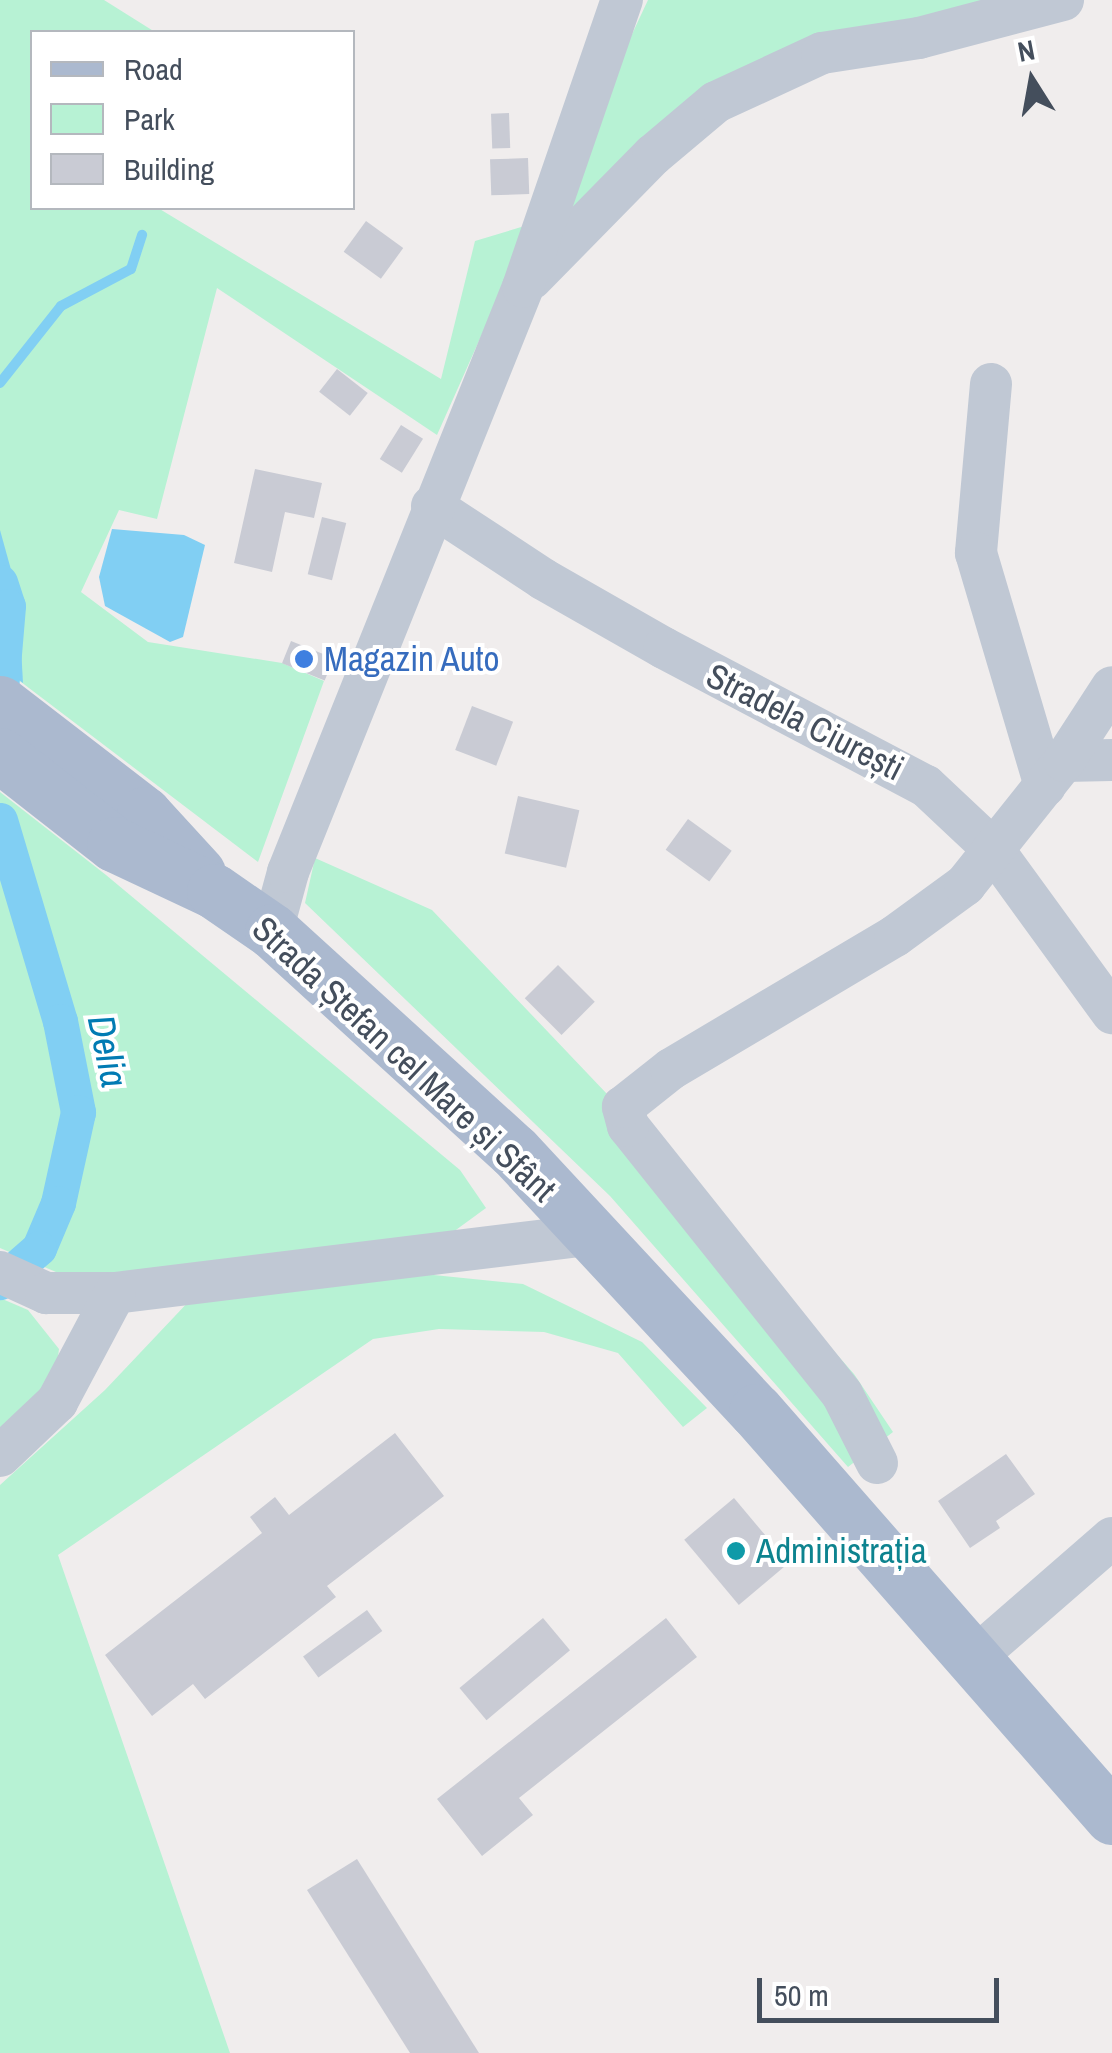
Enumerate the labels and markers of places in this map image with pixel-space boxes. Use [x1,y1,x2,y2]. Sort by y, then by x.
place label: Magazin Auto [324,638,501,680]
marker: Magazin Auto [293,648,315,670]
place label: Administrația [756,1530,927,1572]
marker: Administrația [725,1540,747,1562]

